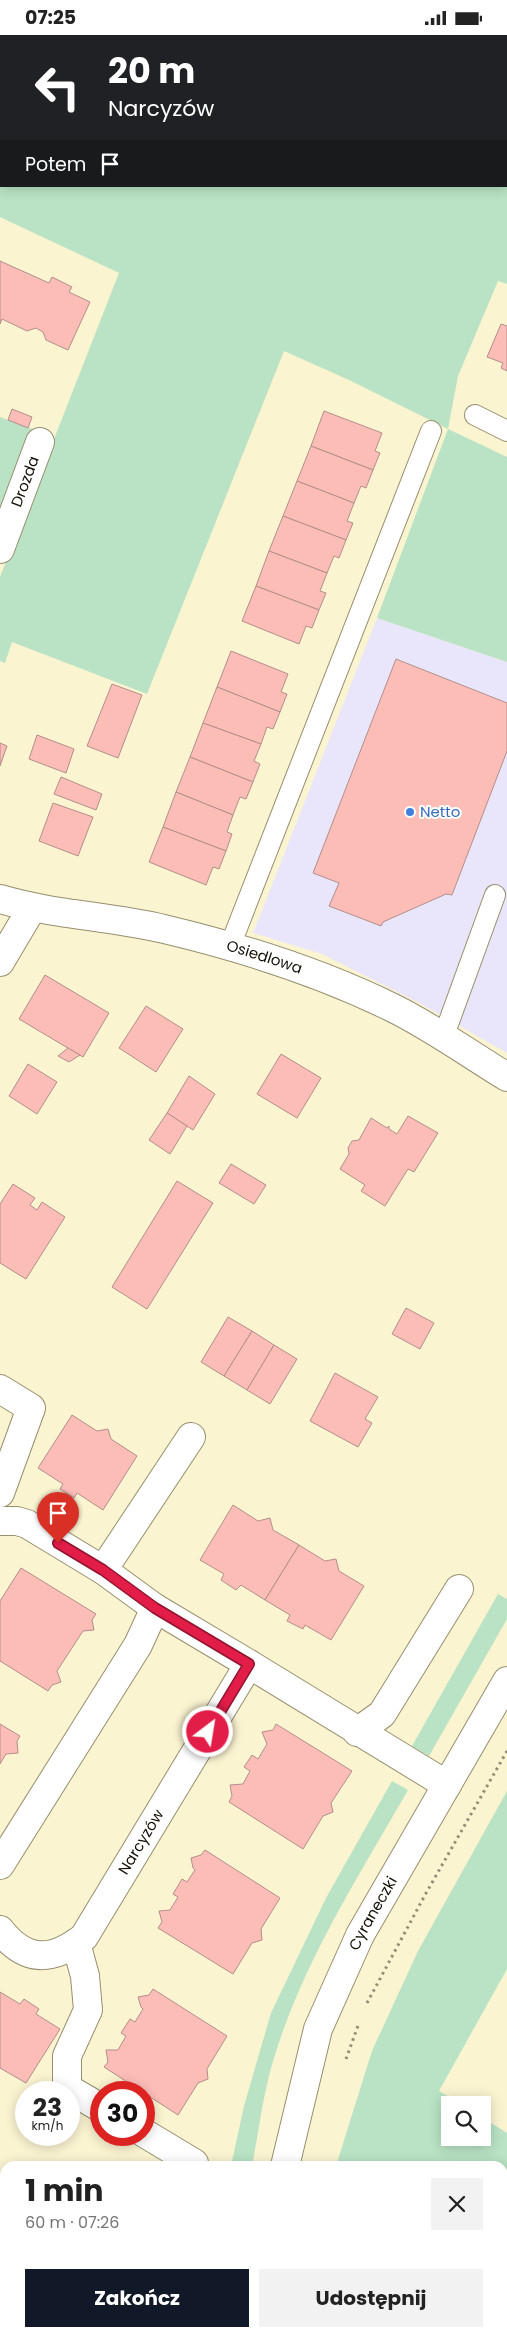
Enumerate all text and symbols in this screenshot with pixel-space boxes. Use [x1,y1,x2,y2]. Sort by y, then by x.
text: 07:25 [25,4,76,31]
text: 20 m [108,46,195,95]
icon: left [25,55,90,120]
text: Narcyzów [108,93,214,124]
icon: arrive [96,150,124,178]
text: Potem [25,151,86,178]
street label: Drozda [6,453,44,510]
place label: Netto [420,801,460,822]
marker: Netto [404,806,416,818]
street label: Osiedlowa [224,935,305,979]
pin [37,1492,79,1543]
icon: arrive [44,1499,72,1527]
position arrow [181,1705,233,1757]
street label: Narcyzów [113,1805,169,1878]
street label: Cyraneczki [343,1872,402,1954]
speed limit sign: 30 [90,2081,155,2146]
text: 23 [33,2090,62,2125]
map controls [441,2096,491,2146]
button: search [441,2096,491,2146]
text: km/h [32,2117,63,2134]
text: 1 min [25,2169,103,2212]
button: close [431,2178,483,2230]
text: 60 m · 07:26 [25,2211,119,2234]
button: Zakończ [25,2269,249,2327]
button: Udostępnij [259,2269,483,2327]

